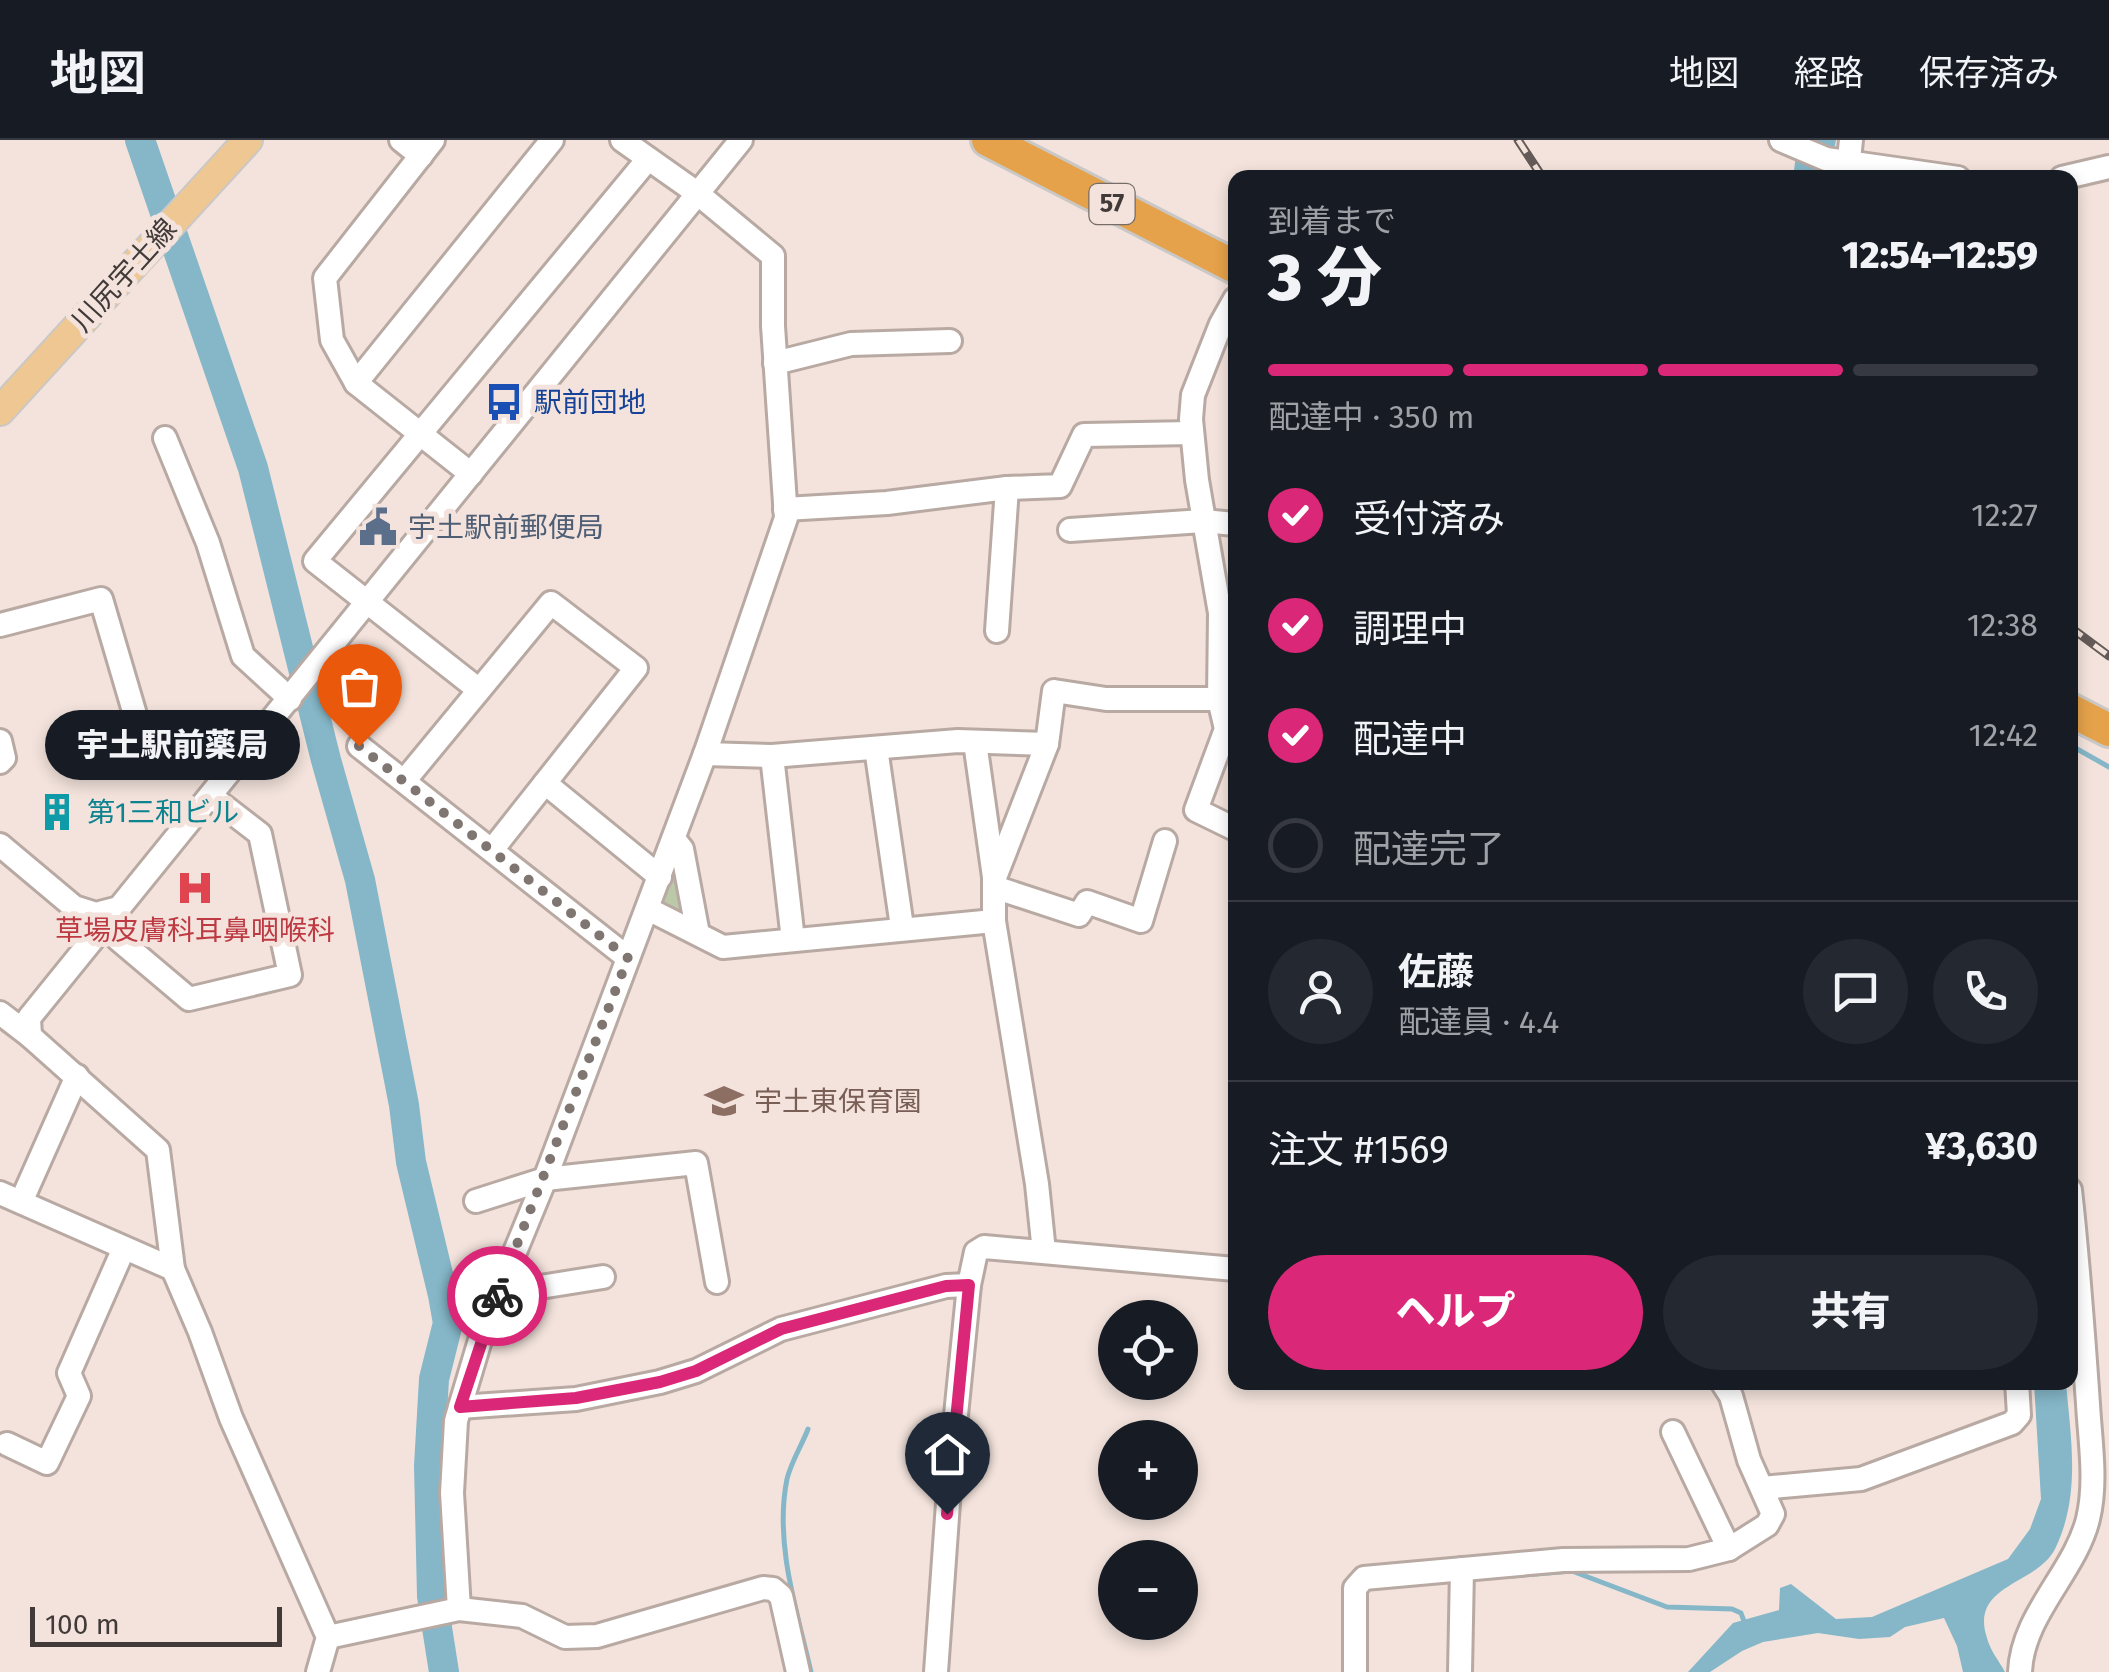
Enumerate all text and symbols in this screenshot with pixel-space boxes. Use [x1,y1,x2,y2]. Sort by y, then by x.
text: 地図 [50,45,146,103]
text: 地図 [1669,52,1739,94]
text: 経路 [1794,52,1864,94]
text: 保存済み [1919,52,2059,94]
road number: 57 [1090,184,1134,224]
text: 到着まで [1268,202,1396,240]
street label: 川尻宇土線 [65,212,183,338]
text: 12:54–12:59 [1842,232,2038,278]
text: 3 分 [1268,239,1382,317]
bus stop icon: 駅前団地 [483,381,525,423]
place label: 駅前団地 [534,386,646,419]
text: 配達中 · 350 m [1268,398,1474,436]
icon: check [1268,488,1323,543]
text: 受付済み [1353,496,1505,542]
text: 12:27 [1971,496,2038,534]
public building icon: 宇土駅前郵便局 [357,506,399,548]
place label: 宇土駅前郵便局 [408,511,604,544]
icon: check [1268,598,1323,653]
text: 調理中 [1353,606,1467,652]
text: 12:38 [1967,606,2038,644]
pin [317,644,402,747]
icon: bag [332,659,387,714]
icon: check [1268,708,1323,763]
callout: 宇土駅前薬局 [44,711,299,781]
text: 配達中 [1353,716,1467,762]
text: 12:42 [1969,716,2038,754]
text: 宇土駅前薬局 [76,726,269,764]
building icon: 第1三和ビル [36,791,78,833]
place label: 第1三和ビル [87,796,239,829]
text: 配達完了 [1353,826,1505,872]
hospital icon: 草場皮膚科耳鼻咽喉科 [174,867,216,909]
place label: 草場皮膚科耳鼻咽喉科 [55,914,335,947]
button: person [1268,939,1373,1044]
button: chat [1803,939,1908,1044]
button: phone [1933,939,2038,1044]
text: 佐藤 [1398,949,1474,995]
text: 配達員 · 4.4 [1398,1003,1559,1041]
school or university icon: 宇土東保育園 [703,1080,745,1122]
place label: 宇土東保育園 [754,1085,922,1118]
text: ¥3,630 [1925,1123,2038,1169]
text: 注文 #1569 [1268,1127,1449,1173]
courier [447,1246,547,1346]
button: ヘルプ [1268,1255,1643,1370]
button: 共有 [1663,1255,2038,1370]
icon: bike [470,1269,525,1324]
map controls [1098,1300,1198,1640]
button: locate [1098,1300,1198,1400]
pin [905,1412,990,1515]
button: + [1098,1420,1198,1520]
icon: home [920,1427,975,1482]
button: − [1098,1540,1198,1640]
scale bar [30,1602,282,1646]
text: 100 m [45,1608,120,1641]

